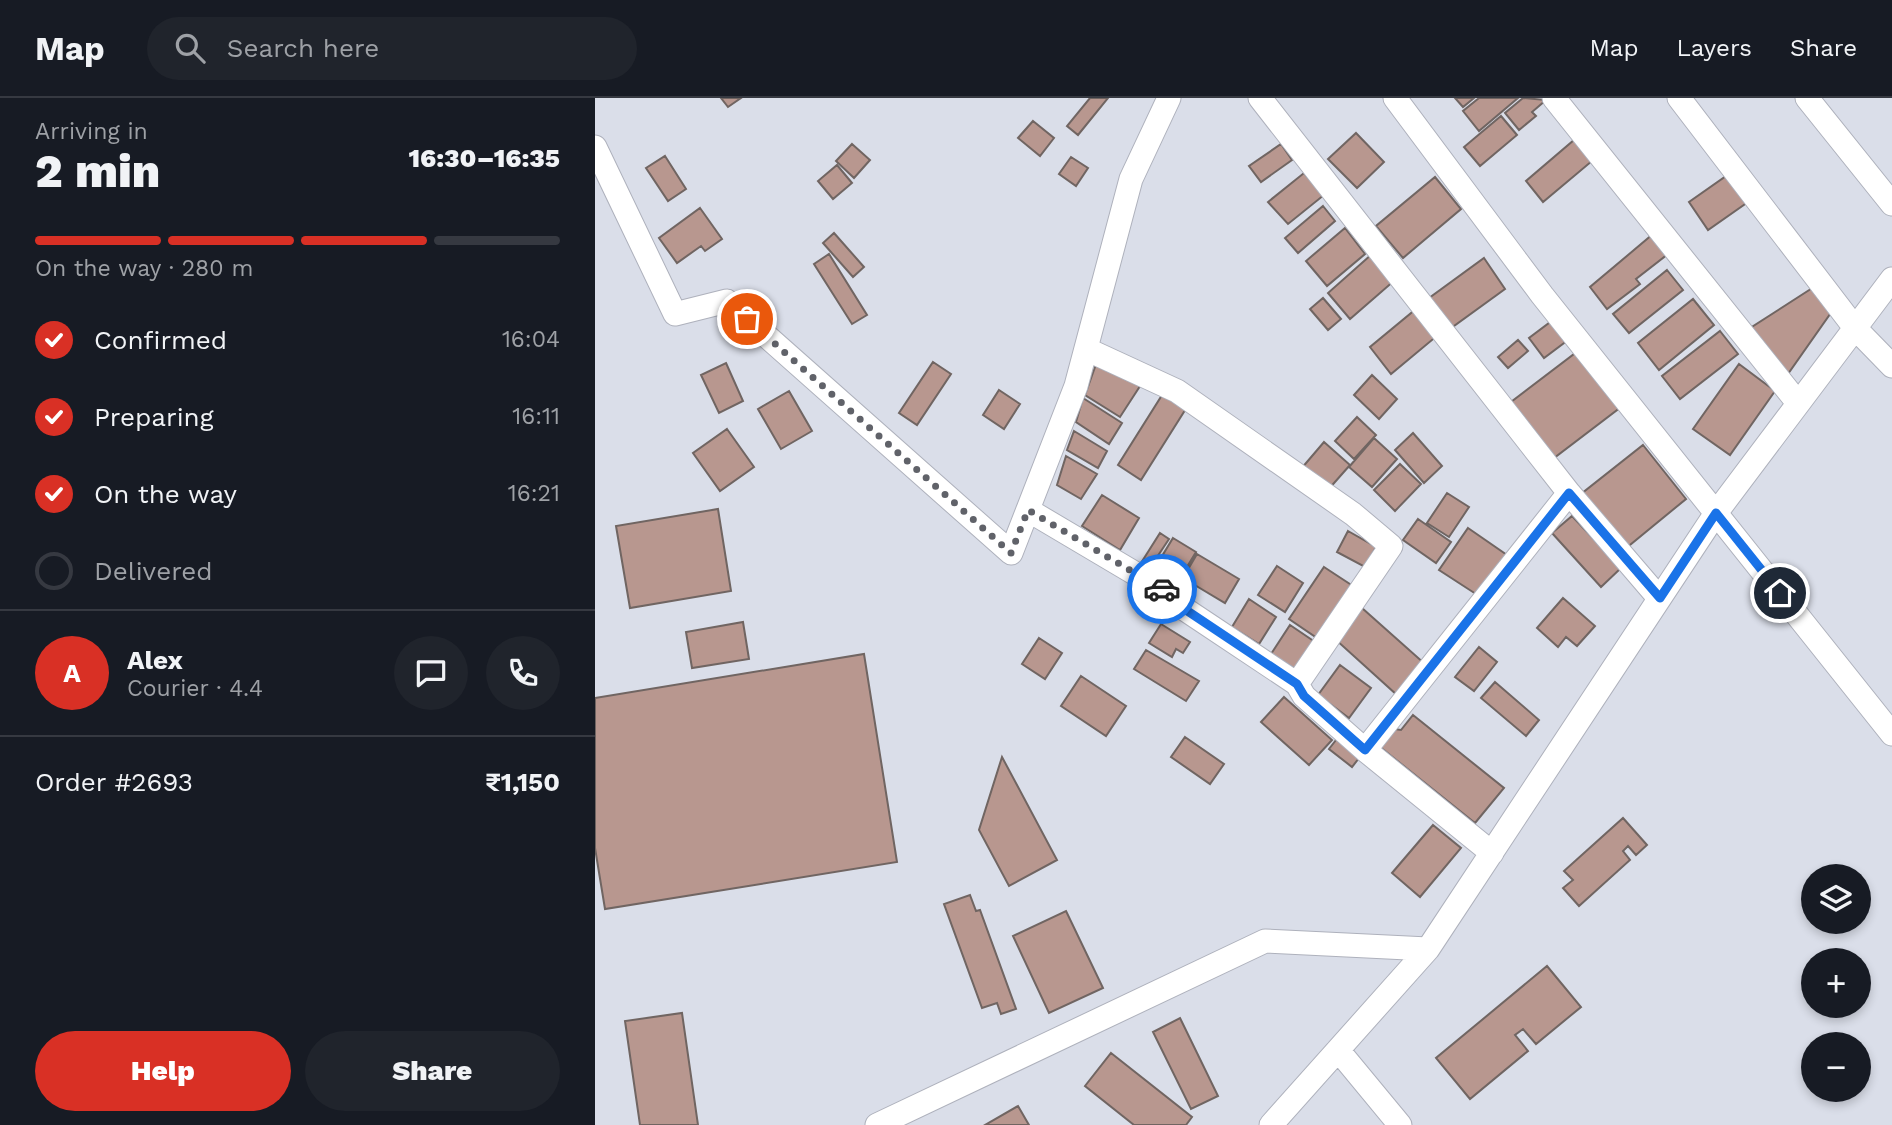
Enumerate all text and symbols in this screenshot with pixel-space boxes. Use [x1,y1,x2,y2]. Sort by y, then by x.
search box [147,17,637,80]
text: Map [35,29,105,68]
icon: search [171,29,209,67]
text: Search here [227,33,379,63]
text: Map [1590,34,1638,62]
text: Layers [1676,34,1752,62]
text: Share [1790,34,1857,62]
text: Arriving in [35,118,148,145]
text: 16:30–16:35 [409,143,560,173]
text: 2 min [35,144,160,198]
text: On the way · 280 m [35,255,253,282]
pin [717,289,777,349]
icon: bag [728,300,766,338]
icon: check [35,321,73,359]
text: Confirmed [94,325,227,355]
text: 16:04 [502,326,560,353]
icon: check [35,398,73,436]
text: Preparing [94,402,214,432]
text: 16:11 [512,403,560,430]
icon: check [35,475,73,513]
text: On the way [94,479,237,509]
text: 16:21 [508,480,560,507]
courier [1127,554,1197,624]
text: Delivered [94,556,213,586]
pin [1750,563,1810,623]
icon: car [1143,570,1181,608]
icon: home [1761,574,1799,612]
button: chat [394,636,468,710]
button: phone [486,636,560,710]
text: Alex [127,645,183,675]
text: A [63,658,81,688]
text: Courier · 4.4 [127,675,263,702]
text: Order #2693 [35,767,193,797]
text: ₹1,150 [485,767,560,797]
map controls [1801,864,1871,1102]
button: layers [1801,864,1871,934]
button: + [1801,948,1871,1018]
button: Help [35,1031,291,1111]
button: Share [305,1031,560,1111]
button: − [1801,1032,1871,1102]

